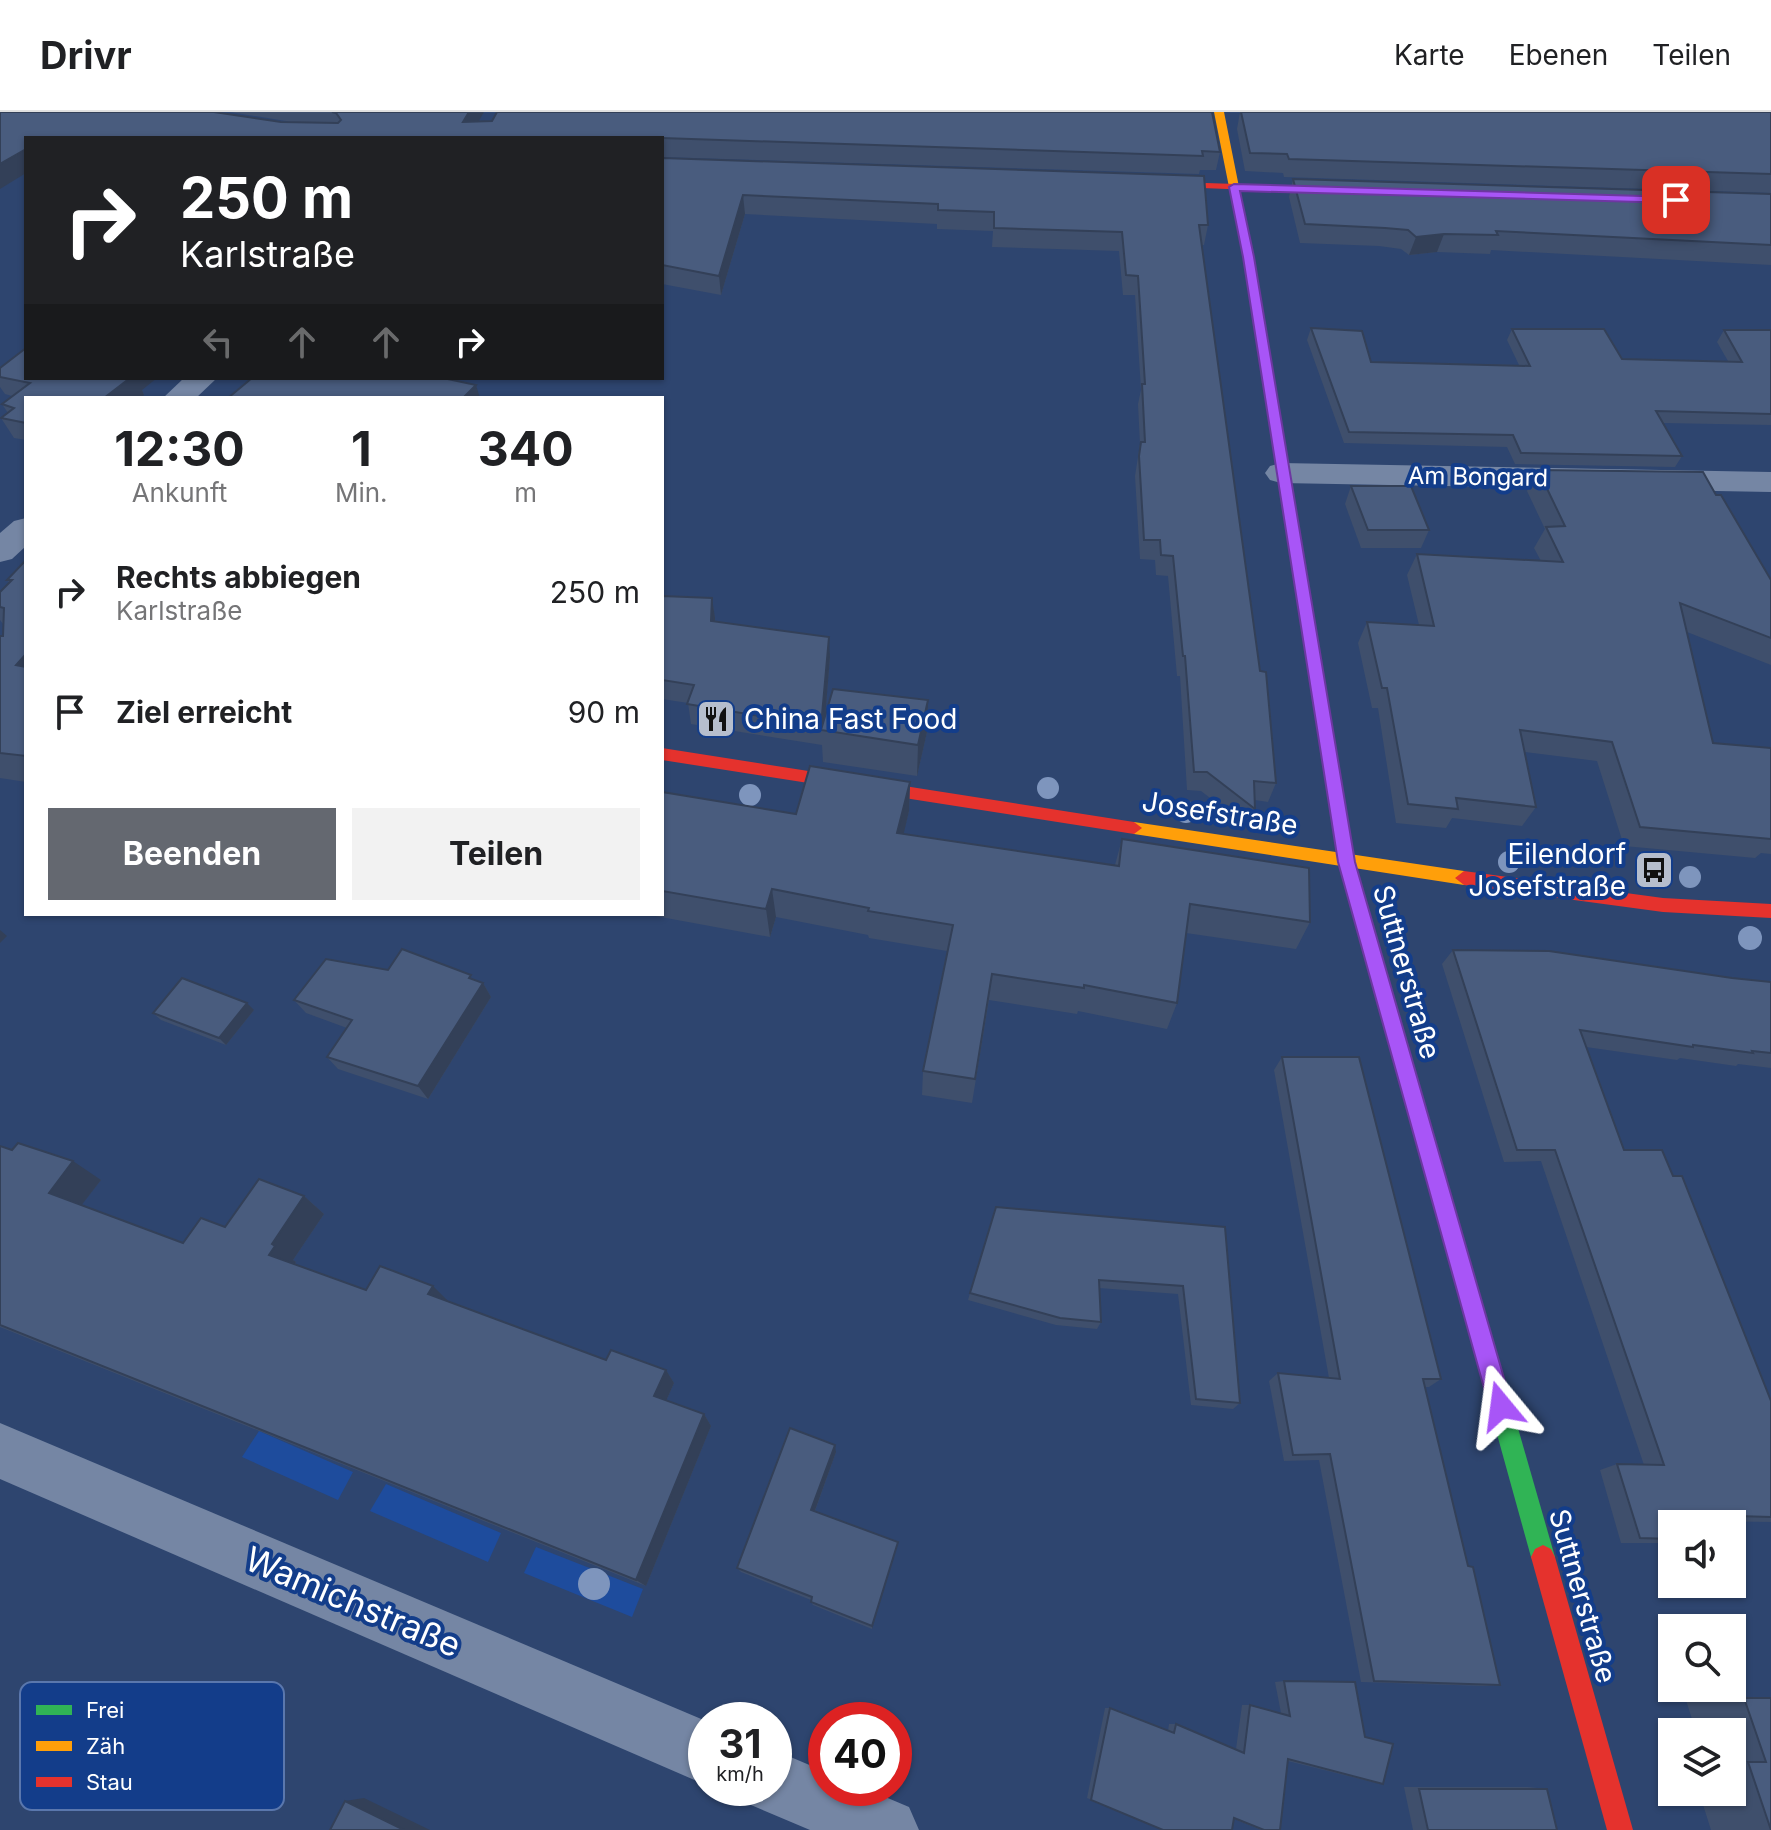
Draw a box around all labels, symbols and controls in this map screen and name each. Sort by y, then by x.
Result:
text: Drivr [40,32,132,78]
text: Karte [1394,38,1465,72]
text: Ebenen [1509,38,1608,72]
text: Teilen [1652,38,1731,72]
text: 250 m [180,164,353,232]
pin [1642,166,1710,234]
icon: right [48,168,152,272]
icon: arrive [1654,178,1698,222]
text: Karlstraße [180,232,355,276]
icon: left [196,320,240,364]
icon: ahead [280,320,324,364]
icon: ahead [364,320,408,364]
icon: right [448,320,492,364]
text: 12:30 [114,419,245,478]
text: 1 [351,419,372,478]
text: 340 [478,419,574,478]
street label: Am Bongard [1408,461,1548,492]
text: Ankunft [132,477,227,508]
text: Min. [335,477,388,508]
text: m [514,477,537,508]
text: Rechts abbiegen [116,559,361,595]
icon: right [48,570,92,614]
text: 250 m [550,574,640,610]
text: Karlstraße [116,595,242,626]
icon: arrive [48,690,92,734]
text: Ziel erreicht [116,694,292,730]
text: 90 m [568,694,640,730]
restaurant icon: China Fast Food [695,698,737,740]
place label: China Fast Food [744,702,957,736]
street label: Josefstraße [1140,784,1300,842]
button: Beenden [48,808,336,900]
button: Teilen [352,808,640,900]
place label: Eilendorf Josefstraße [1469,837,1626,903]
bus stop icon: Eilendorf Josefstraße [1633,849,1675,891]
street label: Suttnerstraße [1366,881,1448,1063]
position arrow [1459,1364,1543,1448]
street label: Suttnerstraße [1542,1505,1624,1687]
map controls [1658,1510,1746,1806]
button: sound [1658,1510,1746,1598]
street label: Wamichstraße [239,1538,467,1665]
button: search [1658,1614,1746,1702]
legend [20,1682,284,1810]
text: Frei [86,1697,124,1723]
speed limit sign: 40 [808,1702,912,1806]
button: layers [1658,1718,1746,1806]
text: 31 [718,1719,762,1768]
text: Zäh [86,1733,125,1759]
text: km/h [716,1762,764,1786]
text: Stau [86,1769,133,1795]

